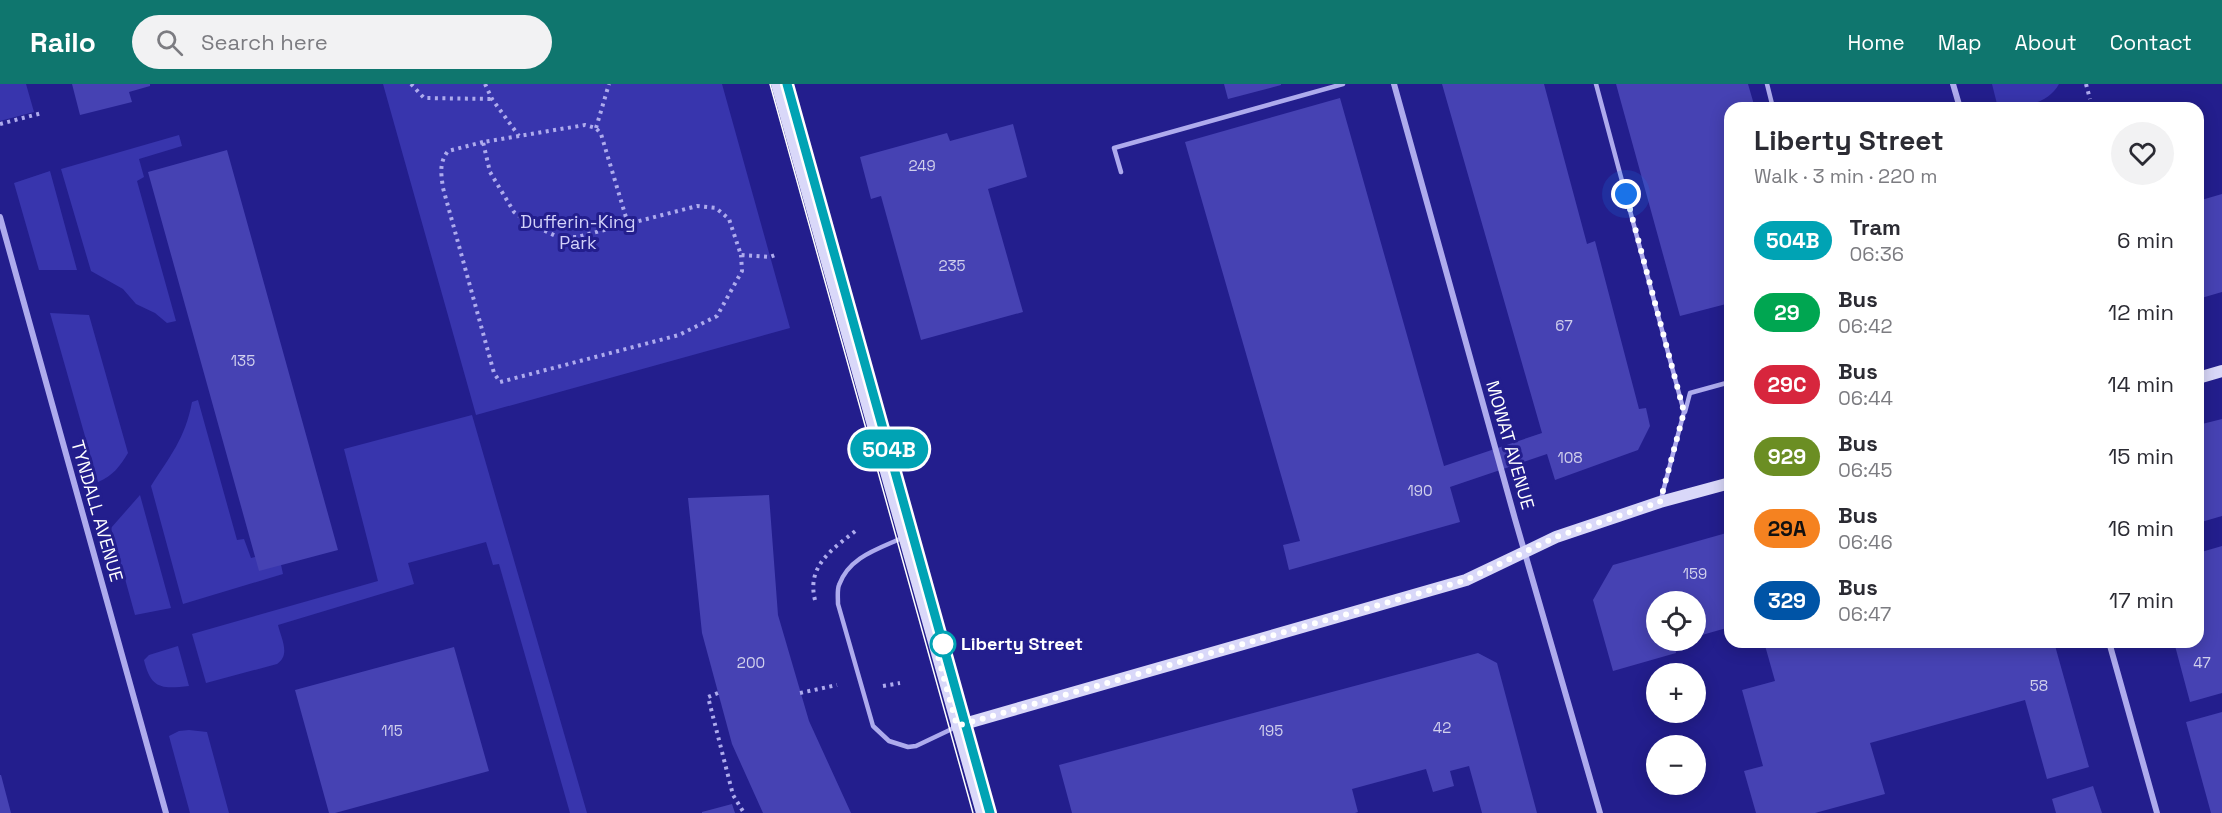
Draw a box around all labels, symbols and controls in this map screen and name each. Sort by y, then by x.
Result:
search box [132,15,552,69]
text: Railo [30,24,96,60]
icon: search [153,26,186,59]
text: Search here [201,28,328,56]
text: Home [1847,29,1905,56]
text: Map [1938,29,1982,56]
text: About [2015,29,2077,56]
text: Contact [2110,29,2192,56]
text: Liberty Street [1754,122,1944,158]
button: heart [2111,122,2174,185]
house number: 249 [908,156,936,175]
text: Walk · 3 min · 220 m [1754,163,1937,189]
your location [1611,179,1641,209]
park label: Dufferin-King Park [520,210,636,254]
text: Tram [1850,213,1901,241]
text: 6 min [2117,226,2174,254]
text: 504B [1766,227,1820,254]
text: 06:36 [1850,241,1904,267]
house number: 235 [938,256,966,275]
text: Bus [1838,285,1878,313]
text: 12 min [2108,298,2174,326]
text: 29 [1774,299,1800,326]
text: 06:42 [1838,313,1893,339]
house number: 67 [1555,316,1573,335]
house number: 135 [231,351,255,370]
text: Bus [1838,357,1878,385]
text: 14 min [2108,370,2174,398]
text: 29C [1768,371,1806,398]
street label: MOWAT AVENUE [1481,378,1540,512]
text: 06:44 [1838,385,1893,411]
text: Bus [1838,429,1878,457]
line badge: 504B [847,430,931,469]
text: 504B [862,436,916,463]
street label: TYNDALL AVENUE [66,438,129,584]
text: 15 min [2108,442,2174,470]
text: 929 [1768,443,1806,470]
house number: 108 [1557,448,1583,467]
text: 06:45 [1838,457,1893,483]
house number: 190 [1407,481,1433,500]
text: Bus [1838,501,1878,529]
text: 16 min [2108,514,2174,542]
text: 29A [1768,515,1806,542]
text: 06:46 [1838,529,1893,555]
house number: 159 [1683,564,1707,583]
text: Bus [1838,573,1878,601]
text: 17 min [2109,586,2174,614]
text: 329 [1768,587,1806,614]
map controls [1646,591,1706,795]
button: locate [1646,591,1706,651]
text: 06:47 [1838,601,1891,627]
marker: Liberty Street [930,631,956,657]
place label: Liberty Street [961,632,1083,655]
house number: 200 [737,653,765,672]
house number: 47 [2193,653,2211,672]
button: + [1646,663,1706,723]
house number: 58 [2030,676,2048,695]
house number: 42 [1433,718,1451,737]
house number: 115 [381,721,403,740]
house number: 195 [1259,721,1283,740]
button: − [1646,735,1706,795]

